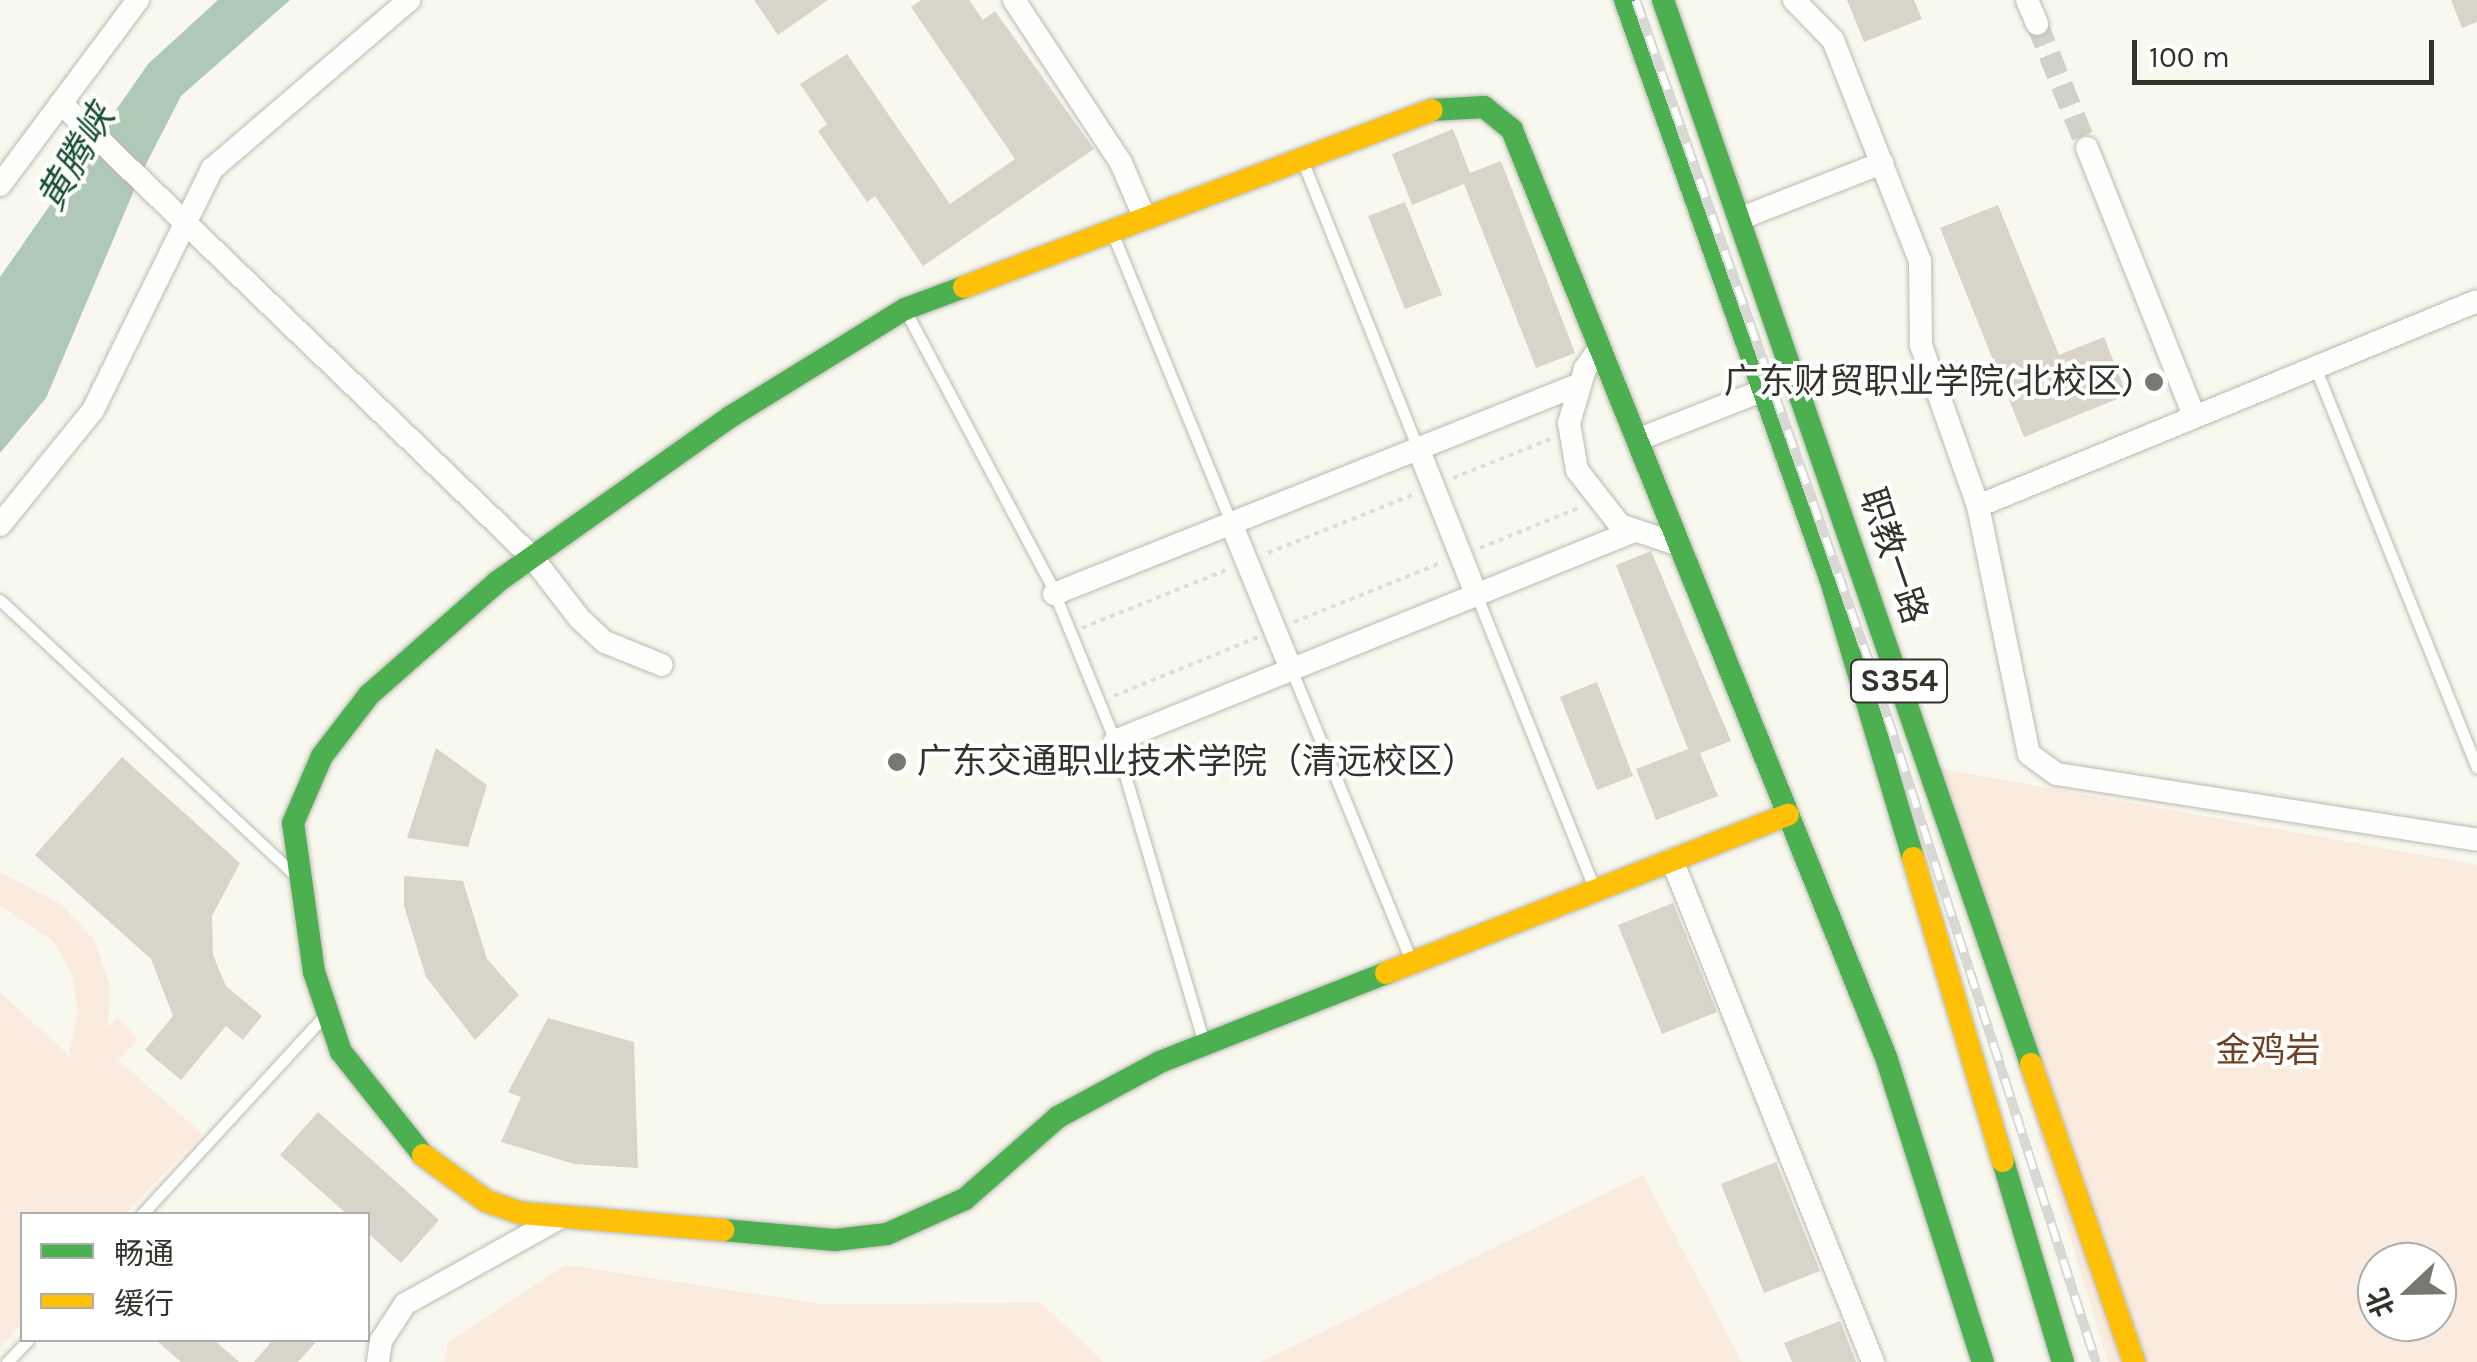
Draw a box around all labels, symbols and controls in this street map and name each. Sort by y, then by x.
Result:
scale bar [2137,20,2440,82]
text: 100 m [2149,39,2230,75]
water label: 黄腾峡 [28,97,124,219]
place label: 广东财贸职业学院(北校区) [1724,361,2134,403]
marker: 广东财贸职业学院(北校区) [2143,371,2165,393]
street label: 职教一路 [1850,483,1936,629]
road number: S354 [1849,654,1949,708]
place label: 广东交通职业技术学院（清远校区） [917,741,1477,783]
marker: 广东交通职业技术学院（清远校区） [886,751,908,773]
park label: 金鸡岩 [2216,1030,2320,1072]
legend [20,1212,370,1342]
text: 畅通 [114,1236,174,1272]
north arrow [2357,1242,2457,1342]
text: 北 [2360,1284,2401,1322]
text: 缓行 [114,1286,174,1322]

